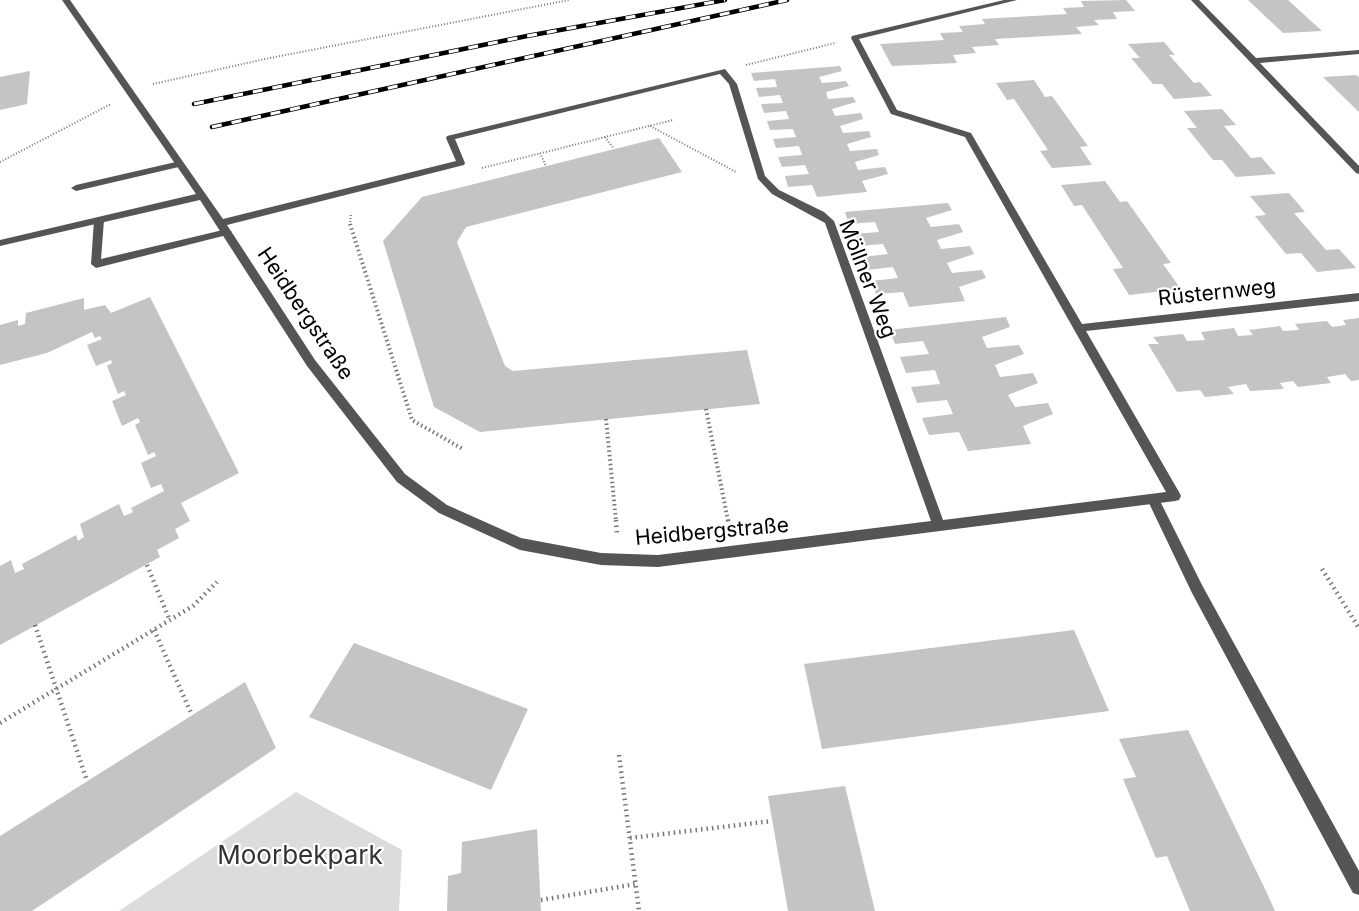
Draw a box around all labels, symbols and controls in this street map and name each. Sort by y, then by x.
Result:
street label: Möllner Weg [833,216,901,342]
street label: Heidbergstraße [251,243,359,385]
street label: Rüsternweg [1157,274,1277,312]
street label: Heidbergstraße [634,513,790,551]
park label: Moorbekpark [217,840,383,872]

